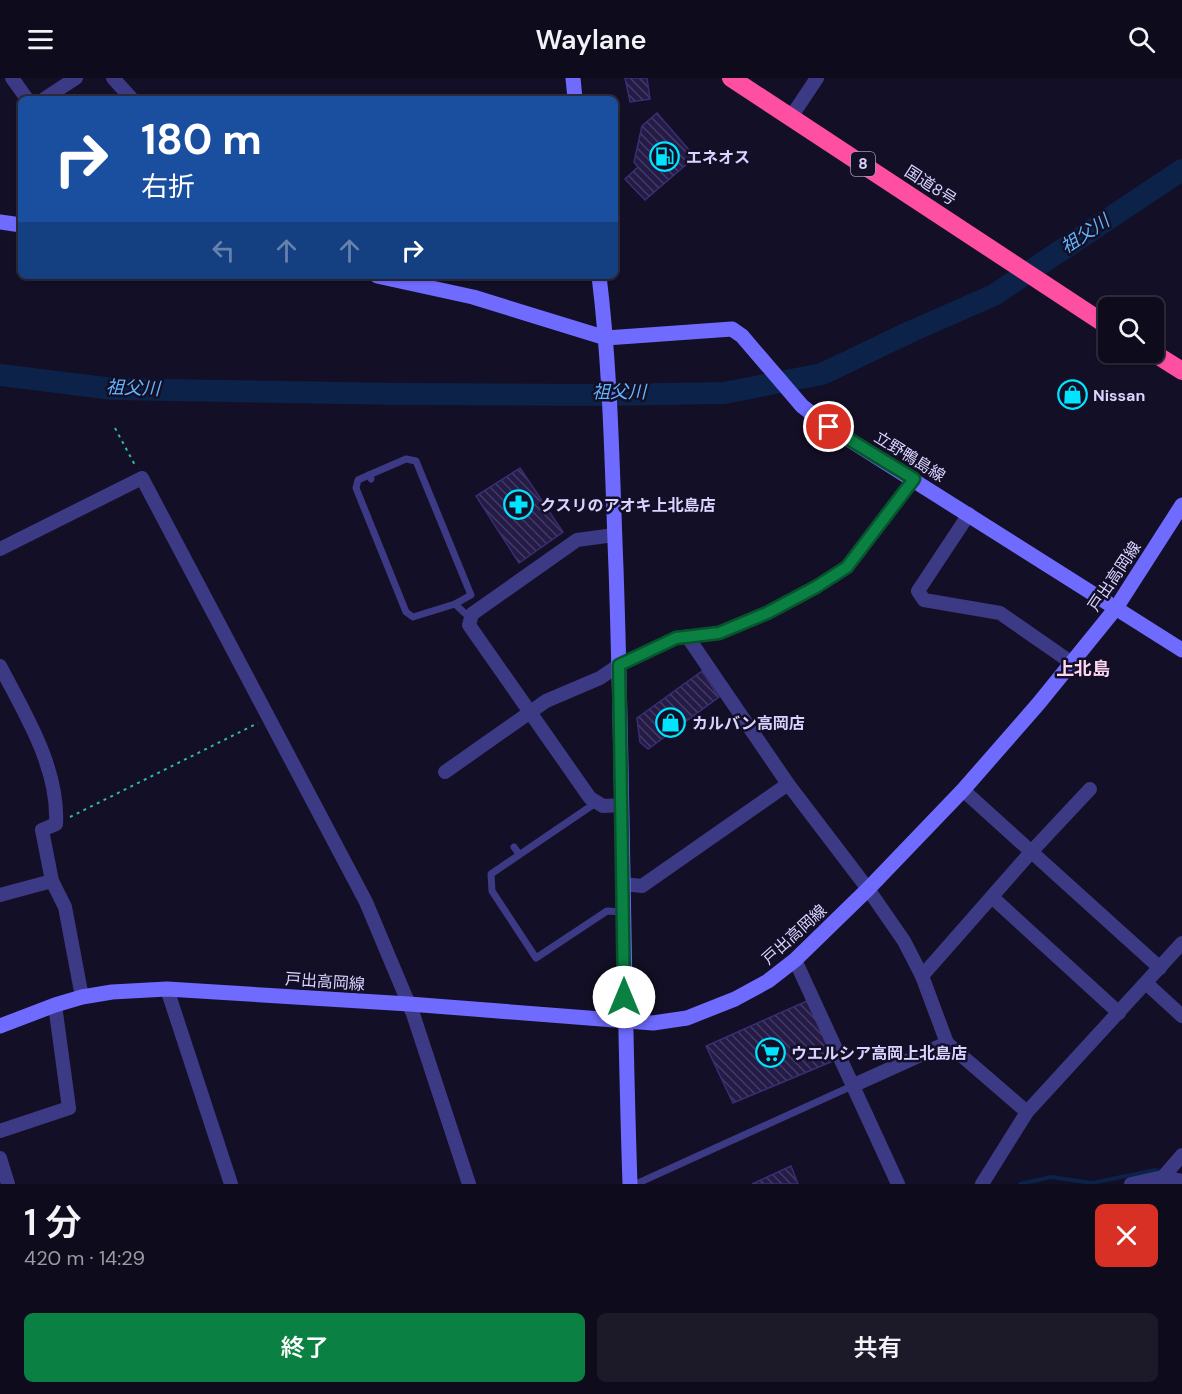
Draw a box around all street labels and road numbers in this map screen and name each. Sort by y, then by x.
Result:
road number: 8 [851,152,875,176]
street label: 国道8号 [901,161,961,210]
street label: 立野鴨島線 [870,426,949,487]
street label: 戸出高岡線 [1083,537,1145,615]
street label: 戸出高岡線 [758,900,831,969]
street label: 戸出高岡線 [284,968,366,995]

